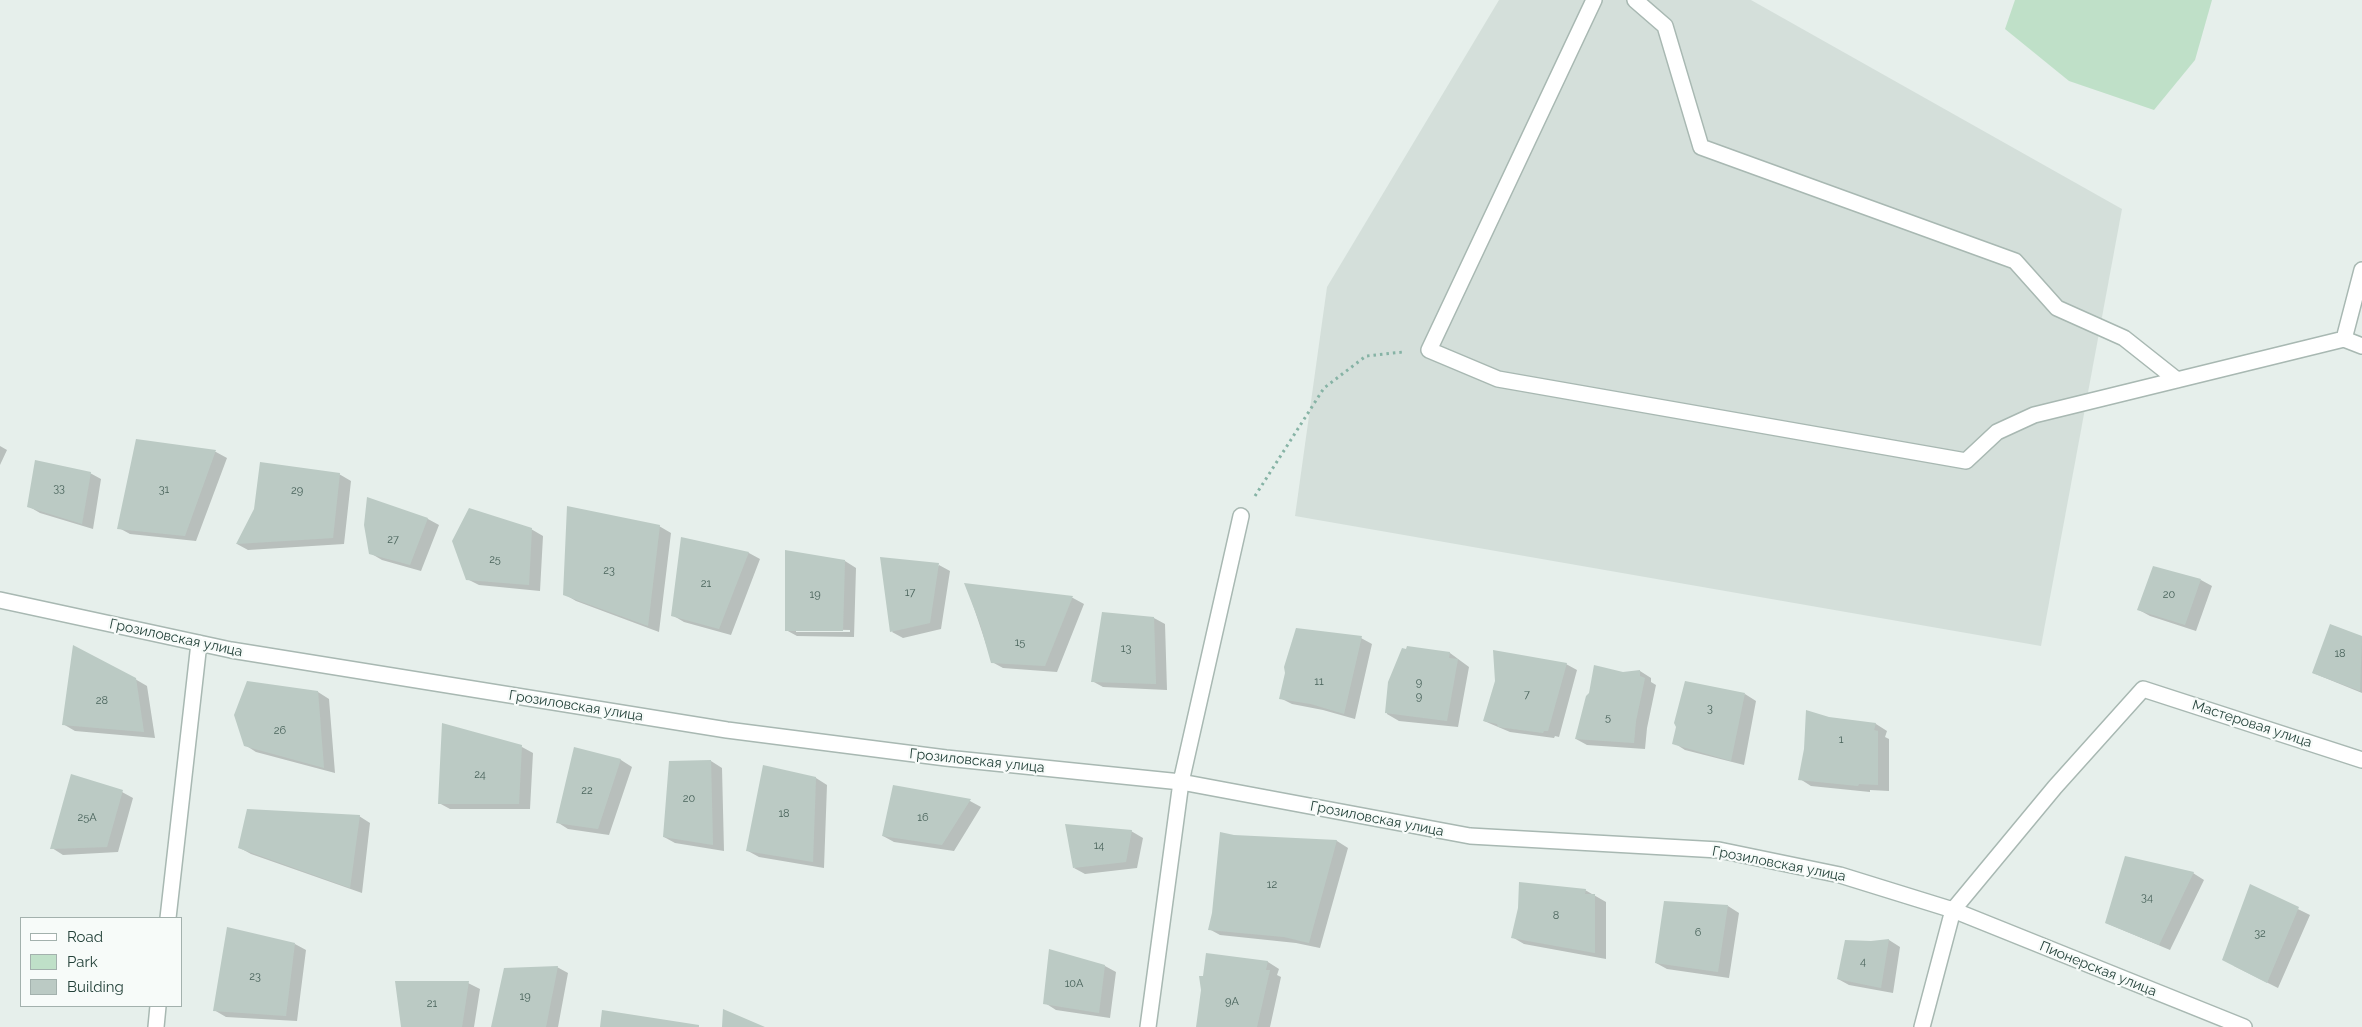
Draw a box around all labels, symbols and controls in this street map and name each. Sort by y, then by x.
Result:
house number: 33 [53,482,65,496]
house number: 31 [159,483,169,497]
house number: 29 [291,484,303,498]
house number: 27 [387,533,399,547]
house number: 25 [489,553,501,567]
house number: 23 [603,564,615,578]
house number: 21 [701,577,711,591]
house number: 17 [905,586,915,600]
house number: 19 [809,588,821,602]
house number: 20 [2163,588,2175,602]
street label: Грозиловская улица [108,616,244,660]
house number: 15 [1015,636,1025,650]
house number: 13 [1121,642,1131,656]
house number: 18 [2334,647,2346,661]
house number: 11 [1314,675,1324,689]
house number: 9 [1416,676,1422,690]
street label: Грозиловская улица [508,687,644,725]
house number: 7 [1524,688,1530,702]
house number: 9 [1416,690,1422,704]
house number: 28 [96,694,108,708]
street label: Мастеровая улица [2190,697,2314,751]
house number: 3 [1707,702,1713,716]
house number: 5 [1605,711,1611,725]
house number: 26 [274,724,286,738]
house number: 1 [1839,733,1843,747]
street label: Грозиловская улица [909,746,1045,776]
house number: 24 [474,768,486,782]
house number: 22 [581,784,593,798]
house number: 20 [683,792,695,806]
street label: Грозиловская улица [1309,798,1445,840]
house number: 18 [778,807,790,821]
house number: 25А [77,811,97,825]
house number: 16 [917,811,929,825]
house number: 14 [1094,839,1104,853]
street label: Грозиловская улица [1711,843,1847,885]
house number: 12 [1267,878,1277,892]
house number: 34 [2141,891,2153,905]
house number: 8 [1553,909,1559,923]
legend [20,917,182,1007]
house number: 6 [1695,926,1701,940]
house number: 32 [2254,927,2266,941]
text: Road [67,928,103,946]
street label: Пионерская улица [2037,938,2159,1000]
text: Park [67,953,98,971]
house number: 4 [1860,955,1866,969]
house number: 23 [249,970,261,984]
house number: 10А [1065,977,1083,991]
text: Building [67,978,124,996]
house number: 19 [519,990,531,1004]
house number: 9А [1225,995,1239,1009]
house number: 21 [427,997,437,1011]

